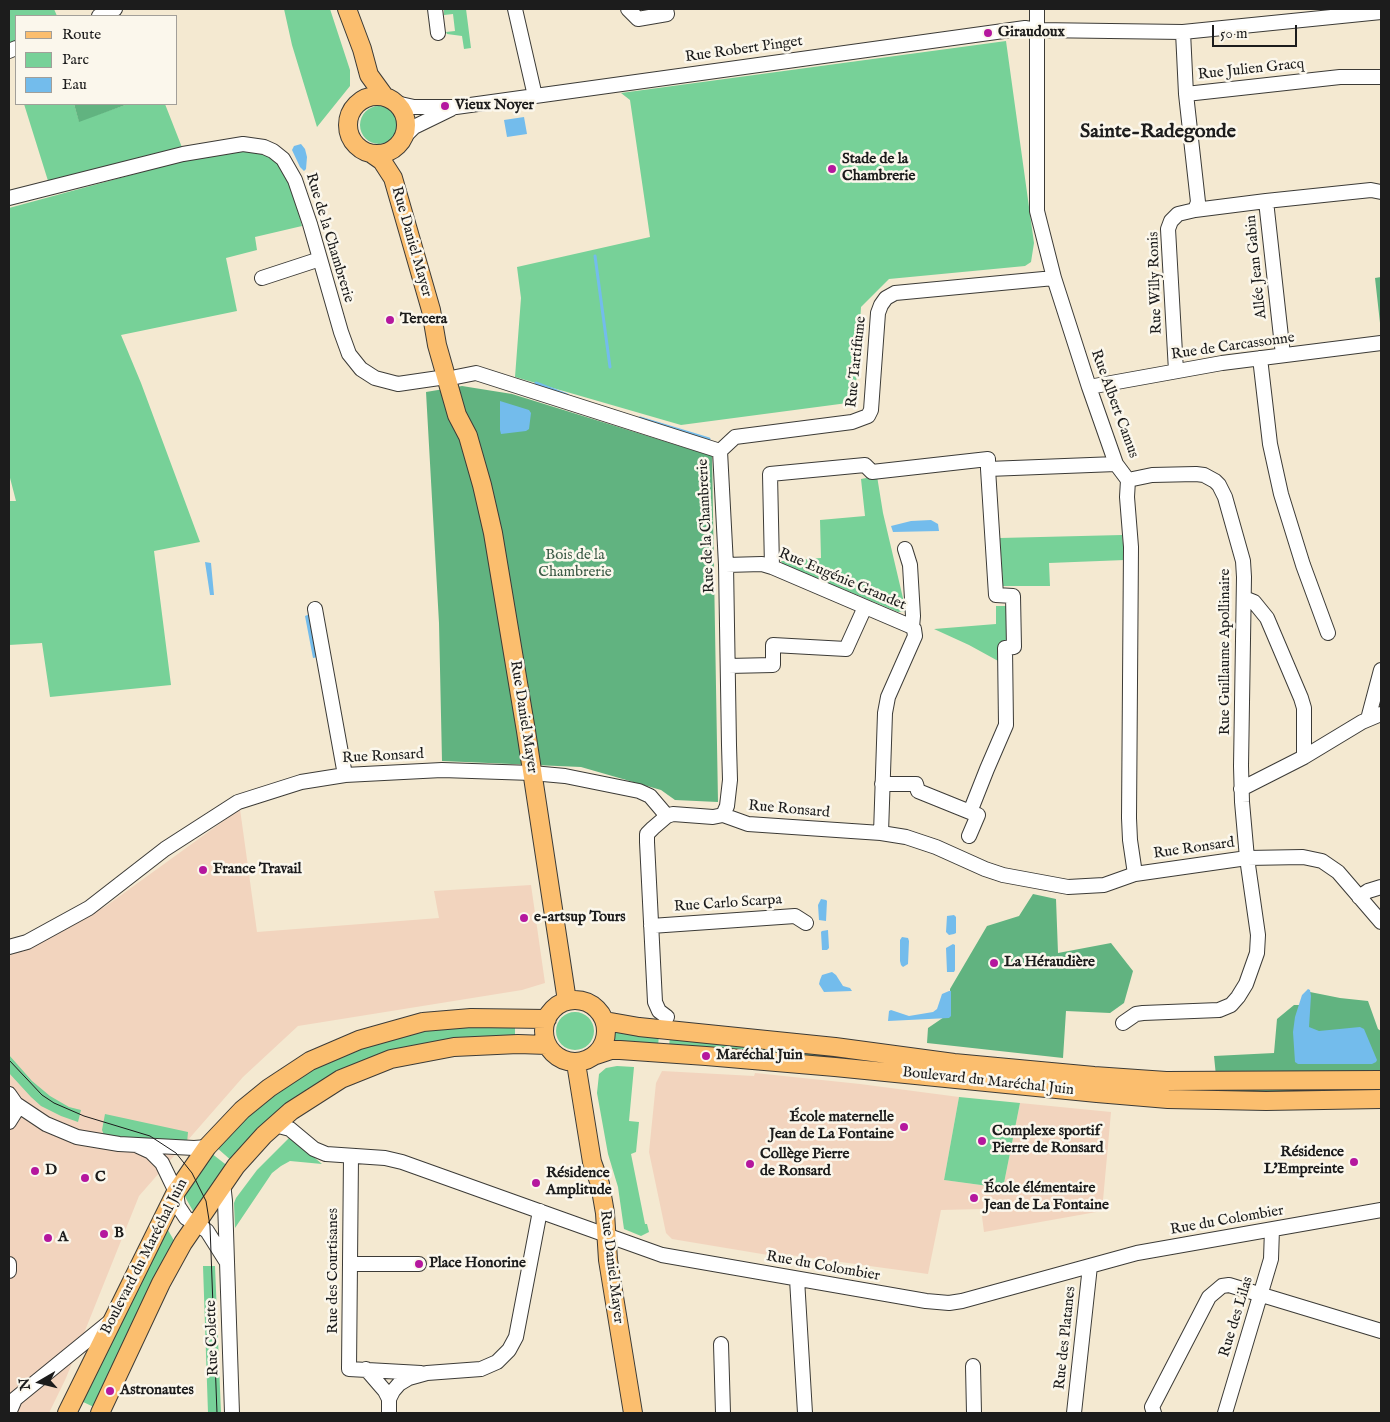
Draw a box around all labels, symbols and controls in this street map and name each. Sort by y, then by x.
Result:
legend [15,15,178,105]
scale bar [1215,15,1300,47]
place label: Giraudoux [998,24,1065,42]
text: 50 m [1220,24,1248,43]
text: Route [62,25,101,44]
marker: Giraudoux [982,27,994,39]
street label: Rue Robert Pinget [684,33,804,67]
text: Parc [62,50,89,69]
street label: Rue Julien Gracq [1197,55,1305,85]
text: Eau [62,75,87,94]
place label: Vieux Noyer [455,97,534,115]
marker: Vieux Noyer [439,100,451,112]
district label: Sainte-Radegonde [1080,121,1236,145]
place label: Stade de la Chambrerie [842,151,915,186]
marker: Stade de la Chambrerie [826,163,838,175]
street label: Rue de la Chambrerie [301,171,357,305]
street label: Rue Daniel Mayer [387,185,435,299]
street label: Allée Jean Gabin [1243,214,1271,320]
street label: Rue Willy Ronis [1145,231,1167,335]
place label: Tercera [400,311,447,329]
marker: Tercera [384,314,396,326]
street label: Rue Tartifume [843,315,871,409]
street label: Rue de Carcassonne [1170,329,1296,365]
street label: Rue Albert Camus [1086,347,1142,461]
street label: Rue de la Chambrerie [694,458,720,594]
street label: Rue Eugénie Grandet [776,545,908,615]
park label: Bois de la Chambrerie [538,547,612,582]
street label: Rue Guillaume Apollinaire [1217,569,1235,735]
street label: Rue Daniel Mayer [505,659,541,775]
street label: Rue Ronsard [342,746,424,768]
street label: Rue Ronsard [747,797,831,823]
street label: Rue Ronsard [1152,834,1236,864]
place label: France Travail [213,861,302,879]
marker: France Travail [197,864,209,876]
street label: Rue Carlo Scarpa [673,891,783,917]
place label: e-artsup Tours [534,909,626,927]
marker: e-artsup Tours [518,912,530,924]
place label: La Héraudière [1004,954,1095,972]
marker: La Héraudière [988,957,1000,969]
place label: Maréchal Juin [716,1047,803,1065]
marker: Maréchal Juin [700,1050,712,1062]
street label: Boulevard du Maréchal Juin [901,1064,1075,1100]
place label: École maternelle Jean de La Fontaine [769,1109,894,1144]
marker: École maternelle Jean de La Fontaine [898,1121,910,1133]
place label: Complexe sportif Pierre de Ronsard [992,1123,1103,1158]
marker: Complexe sportif Pierre de Ronsard [976,1135,988,1147]
place label: Résidence L'Empreinte [1264,1144,1344,1179]
place label: Collège Pierre de Ronsard [760,1146,849,1181]
marker: Résidence L'Empreinte [1348,1156,1360,1168]
marker: Collège Pierre de Ronsard [744,1158,756,1170]
place label: D [45,1162,57,1180]
marker: D [29,1165,41,1177]
place label: Résidence Amplitude [546,1165,612,1200]
place label: C [95,1169,106,1187]
marker: C [79,1172,91,1184]
street label: Boulevard du Maréchal Juin [98,1176,192,1338]
marker: Résidence Amplitude [530,1177,542,1189]
place label: École élémentaire Jean de La Fontaine [984,1180,1109,1215]
marker: École élémentaire Jean de La Fontaine [968,1192,980,1204]
street label: Rue du Colombier [1169,1202,1285,1240]
street label: Rue des Courtisanes [325,1208,343,1334]
street label: Rue Daniel Mayer [595,1209,627,1325]
place label: B [114,1225,124,1243]
marker: B [98,1228,110,1240]
place label: A [58,1229,68,1247]
marker: A [42,1232,54,1244]
street label: Rue du Colombier [765,1248,881,1286]
place label: Place Honorine [429,1255,526,1273]
marker: Place Honorine [413,1258,425,1270]
street label: Rue des Lilas [1216,1275,1258,1359]
street label: Rue des Platanes [1052,1285,1080,1391]
street label: Rue Colette [203,1300,223,1376]
north arrow [15,1357,65,1407]
text: N [15,1377,35,1391]
place label: Astronautes [120,1382,194,1400]
marker: Astronautes [104,1385,116,1397]

